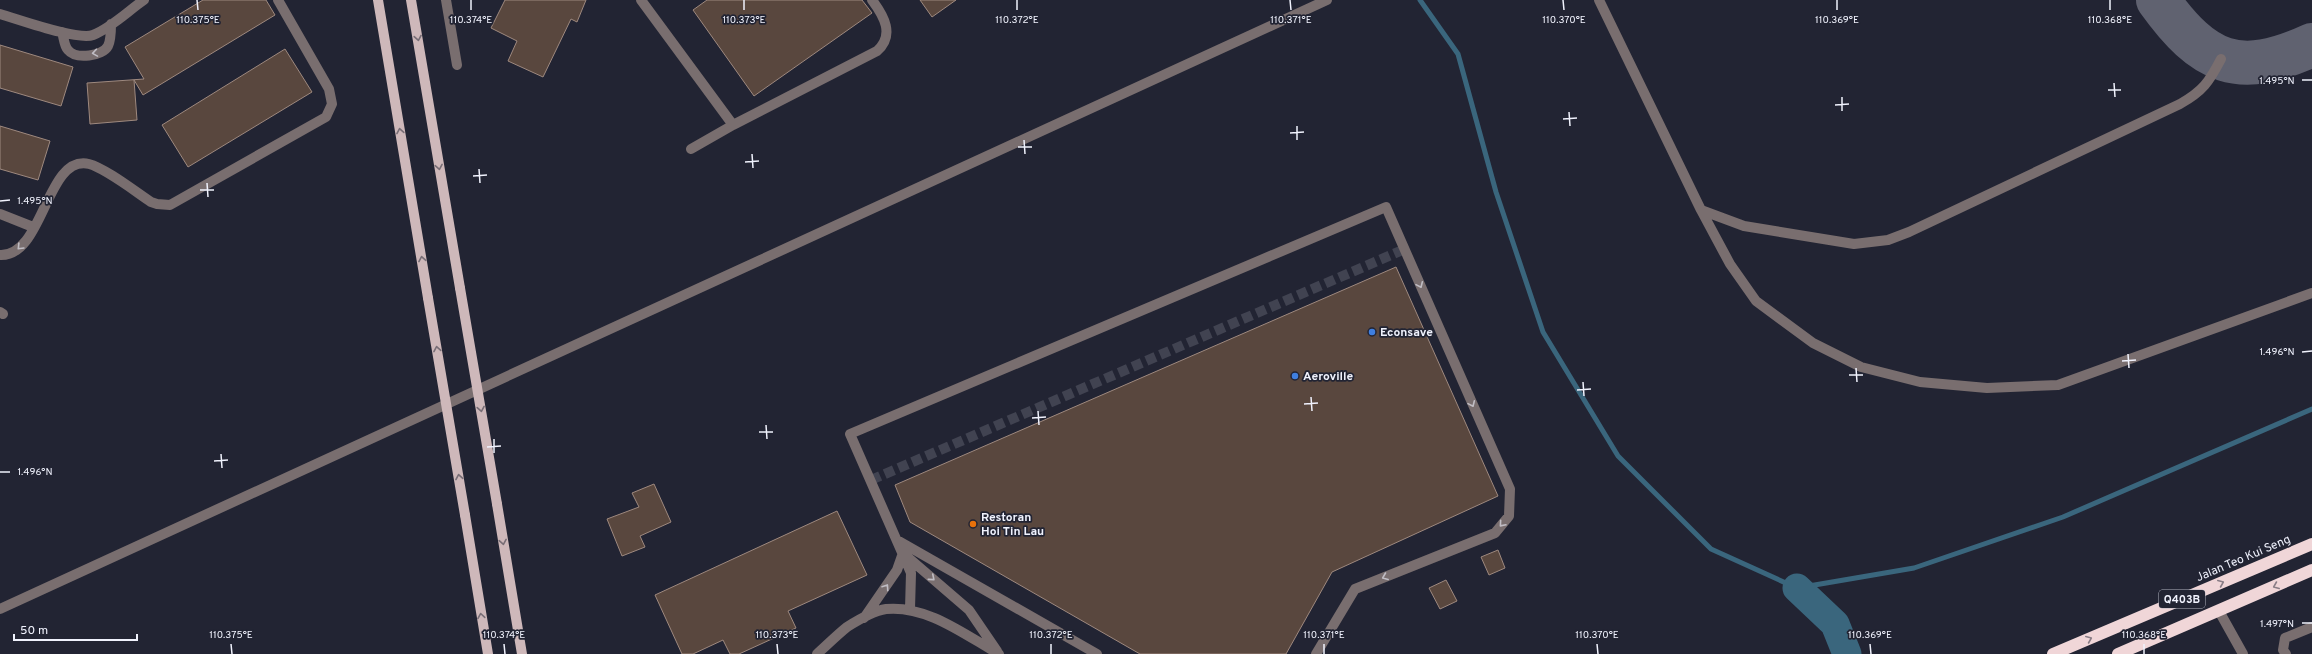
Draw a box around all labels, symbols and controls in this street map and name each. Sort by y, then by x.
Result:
text: 110.375°E [176,14,220,27]
text: 110.374°E [450,14,492,27]
text: 110.373°E [722,14,766,27]
text: 110.372°E [995,14,1039,27]
text: 110.371°E [1270,14,1312,27]
text: 110.370°E [1542,14,1586,27]
text: 110.369°E [1815,14,1859,27]
text: 110.368°E [2088,14,2132,27]
one-way arrow [413,35,421,42]
one-way arrow [91,49,98,57]
text: 1.495°N [2259,75,2295,88]
one-way arrow [396,128,405,134]
one-way arrow [434,164,443,170]
text: 1.495°N [17,195,53,208]
one-way arrow [18,242,25,249]
one-way arrow [418,256,427,262]
one-way arrow [1416,281,1424,288]
place label: Econsave [1380,325,1433,341]
marker: Econsave [1367,327,1377,337]
one-way arrow [433,345,442,352]
text: 1.496°N [2259,346,2295,359]
place label: Aeroville [1303,369,1354,385]
marker: Aeroville [1290,371,1300,381]
one-way arrow [1468,401,1476,408]
one-way arrow [476,406,484,412]
text: 1.496°N [17,466,53,479]
one-way arrow [455,474,463,480]
place label: Restoran Hoi Tin Lau [981,510,1044,540]
marker: Restoran Hoi Tin Lau [968,519,978,529]
one-way arrow [1500,519,1507,527]
street label: Jalan Teo Kui Seng [2194,532,2293,586]
one-way arrow [498,539,507,546]
one-way arrow [1381,572,1389,580]
one-way arrow [928,574,935,581]
one-way arrow [2218,579,2225,587]
one-way arrow [2273,581,2281,589]
one-way arrow [881,584,889,591]
road number: Q403B [2159,590,2205,608]
one-way arrow [477,612,486,619]
scale bar [14,616,137,642]
text: 1.497°N [2260,618,2294,631]
text: 50 m [20,623,48,639]
text: 110.375°E [209,629,253,642]
text: 110.374°E [483,629,525,642]
text: 110.373°E [755,629,799,642]
text: 110.372°E [1029,629,1073,642]
text: 110.371°E [1303,629,1345,642]
text: 110.370°E [1575,629,1619,642]
text: 110.369°E [1848,629,1892,642]
text: 110.368°E [2122,629,2166,642]
one-way arrow [2084,636,2092,644]

